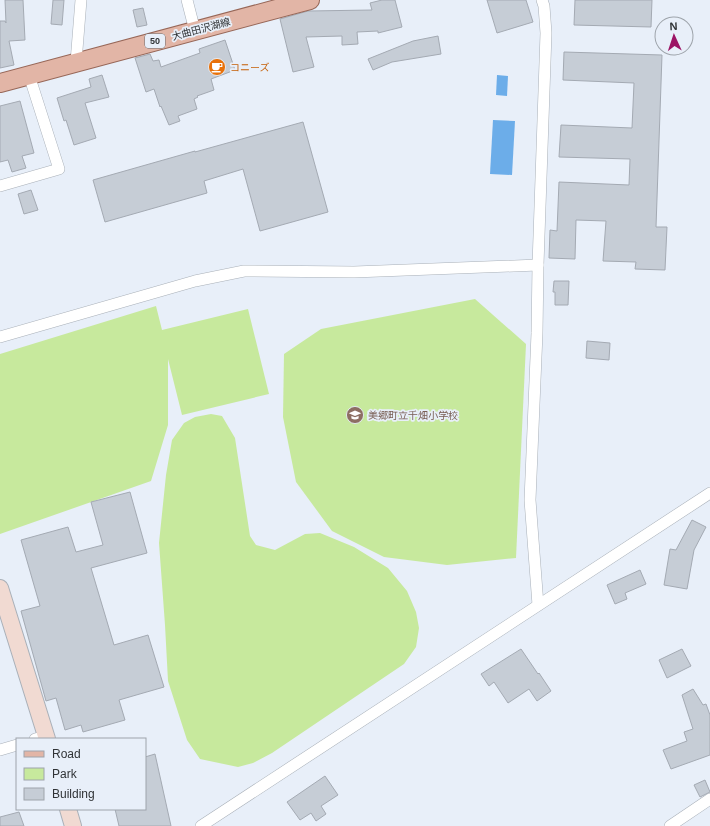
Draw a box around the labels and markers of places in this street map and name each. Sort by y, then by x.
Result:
cafe icon: コニーズ [207,57,227,77]
place label: コニーズ [230,62,270,73]
school or university icon: 美郷町立千畑小学校 [345,405,365,425]
place label: 美郷町立千畑小学校 [368,410,458,421]

